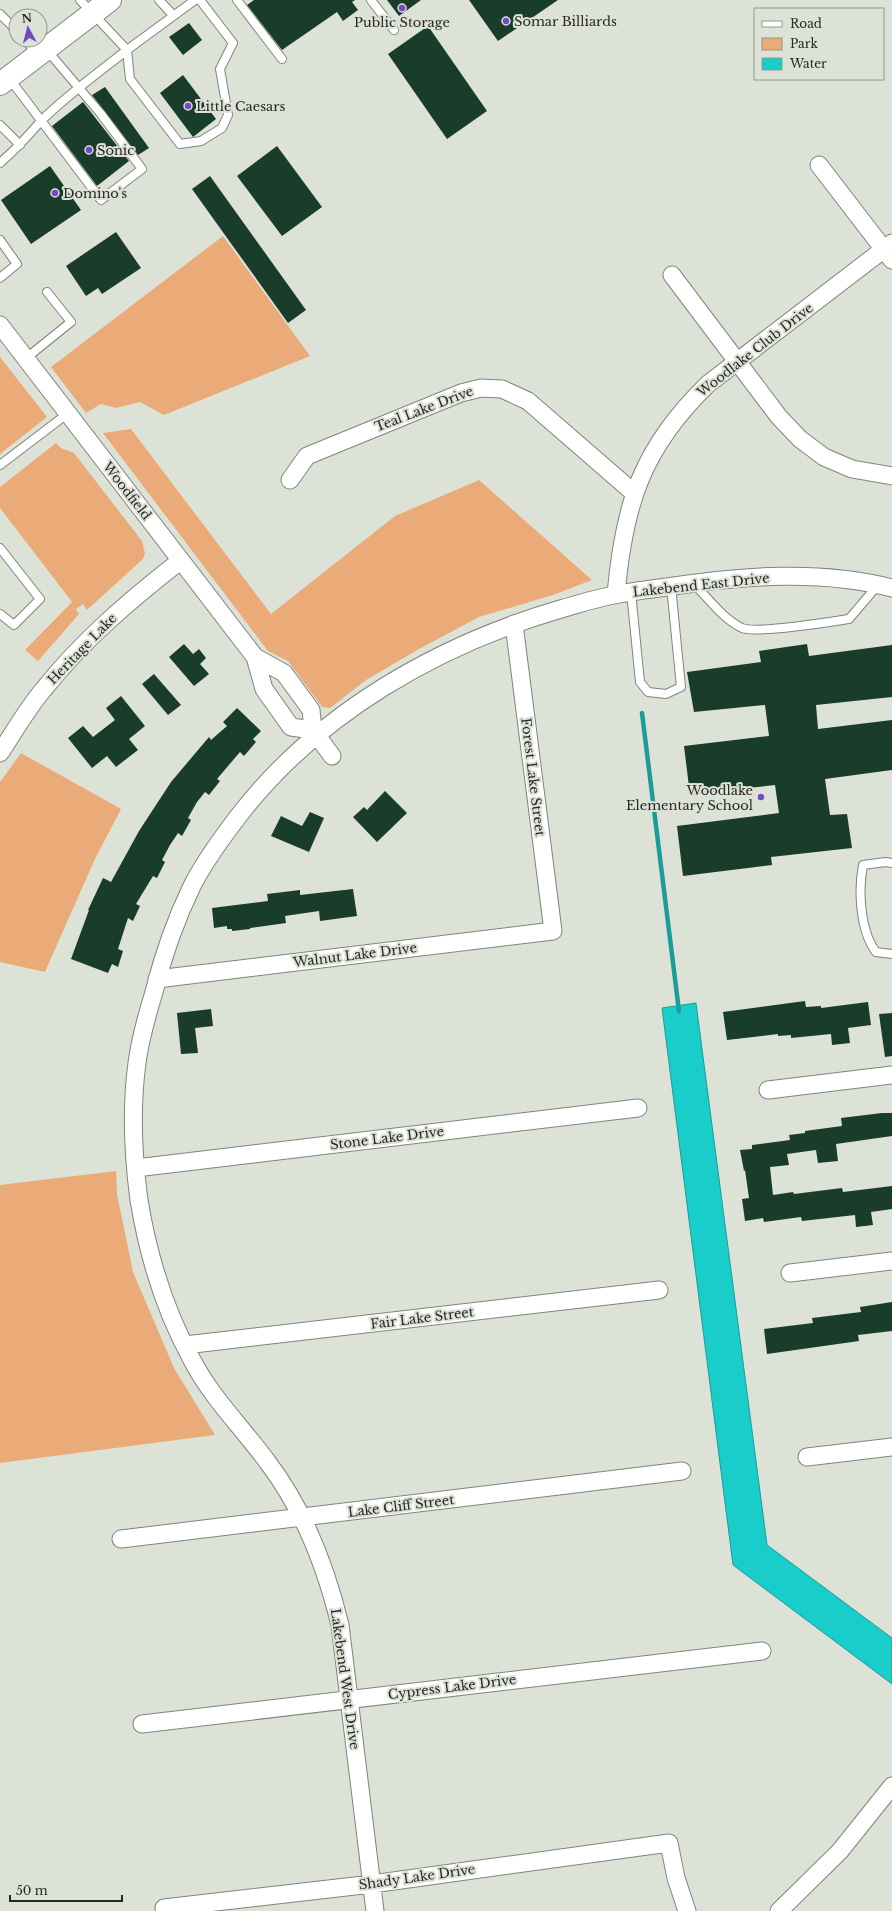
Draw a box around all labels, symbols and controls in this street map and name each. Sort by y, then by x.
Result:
marker: Public Storage [397,3,407,13]
north arrow [8,8,48,48]
legend [754,8,884,80]
text: N [21,10,33,26]
place label: Somar Billiards [514,13,617,30]
place label: Public Storage [354,14,450,31]
marker: Somar Billiards [501,16,511,26]
text: Road [790,16,822,31]
text: Park [790,36,818,51]
text: Water [789,56,827,71]
place label: Little Caesars [196,98,285,115]
marker: Little Caesars [183,101,193,111]
place label: Sonic [97,142,134,159]
marker: Sonic [84,145,94,155]
place label: Domino's [63,185,127,202]
marker: Domino's [50,188,60,198]
street label: Woodlake Club Drive [693,299,817,401]
street label: Teal Lake Drive [372,382,476,436]
street label: Woodfield [98,458,155,524]
street label: Lakebend East Drive [632,569,770,601]
street label: Heritage Lake [44,610,120,688]
street label: Forest Lake Street [517,717,549,837]
place label: Woodlake Elementary School [626,782,753,814]
marker: Woodlake Elementary School [756,792,766,802]
street label: Walnut Lake Drive [291,939,418,971]
street label: Stone Lake Drive [329,1123,445,1153]
street label: Fair Lake Street [369,1303,475,1333]
street label: Lake Cliff Street [347,1491,455,1521]
street label: Lakebend West Drive [327,1608,363,1750]
street label: Cypress Lake Drive [387,1671,517,1703]
street label: Shady Lake Drive [358,1860,476,1894]
scale bar [10,1877,122,1903]
text: 50 m [16,1883,48,1898]

